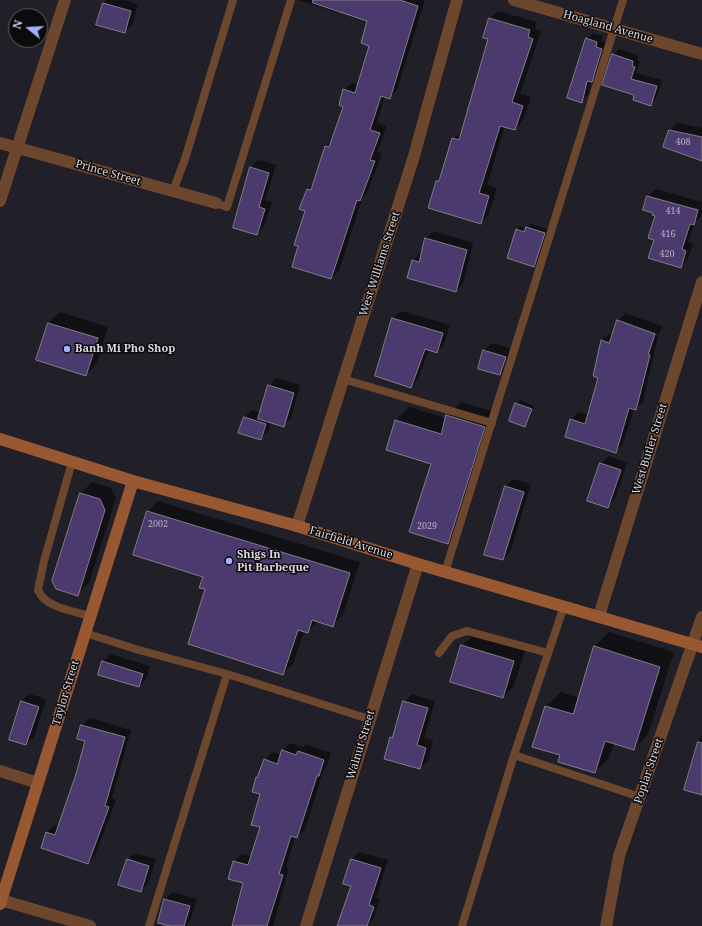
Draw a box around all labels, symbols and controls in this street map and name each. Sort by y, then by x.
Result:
north arrow [8,8,48,48]
street label: Hoagland Avenue [562,8,654,46]
text: N [9,18,26,31]
house number: 408 [675,137,691,147]
street label: Prince Street [74,157,142,189]
house number: 414 [665,206,681,216]
street label: West Williams Street [357,210,403,318]
house number: 416 [660,229,676,239]
house number: 420 [659,249,675,259]
place label: Banh Mi Pho Shop [75,342,175,356]
marker: Banh Mi Pho Shop [62,344,72,354]
street label: West Butler Street [630,402,670,496]
house number: 2002 [148,519,168,529]
house number: 2029 [417,521,437,531]
street label: Fairfield Avenue [308,524,394,562]
place label: Shigs In Pit Barbeque [237,548,309,574]
marker: Shigs In Pit Barbeque [224,556,234,566]
street label: Taylor Street [50,659,82,727]
street label: Walnut Street [344,709,378,781]
street label: Poplar Street [632,737,666,805]

